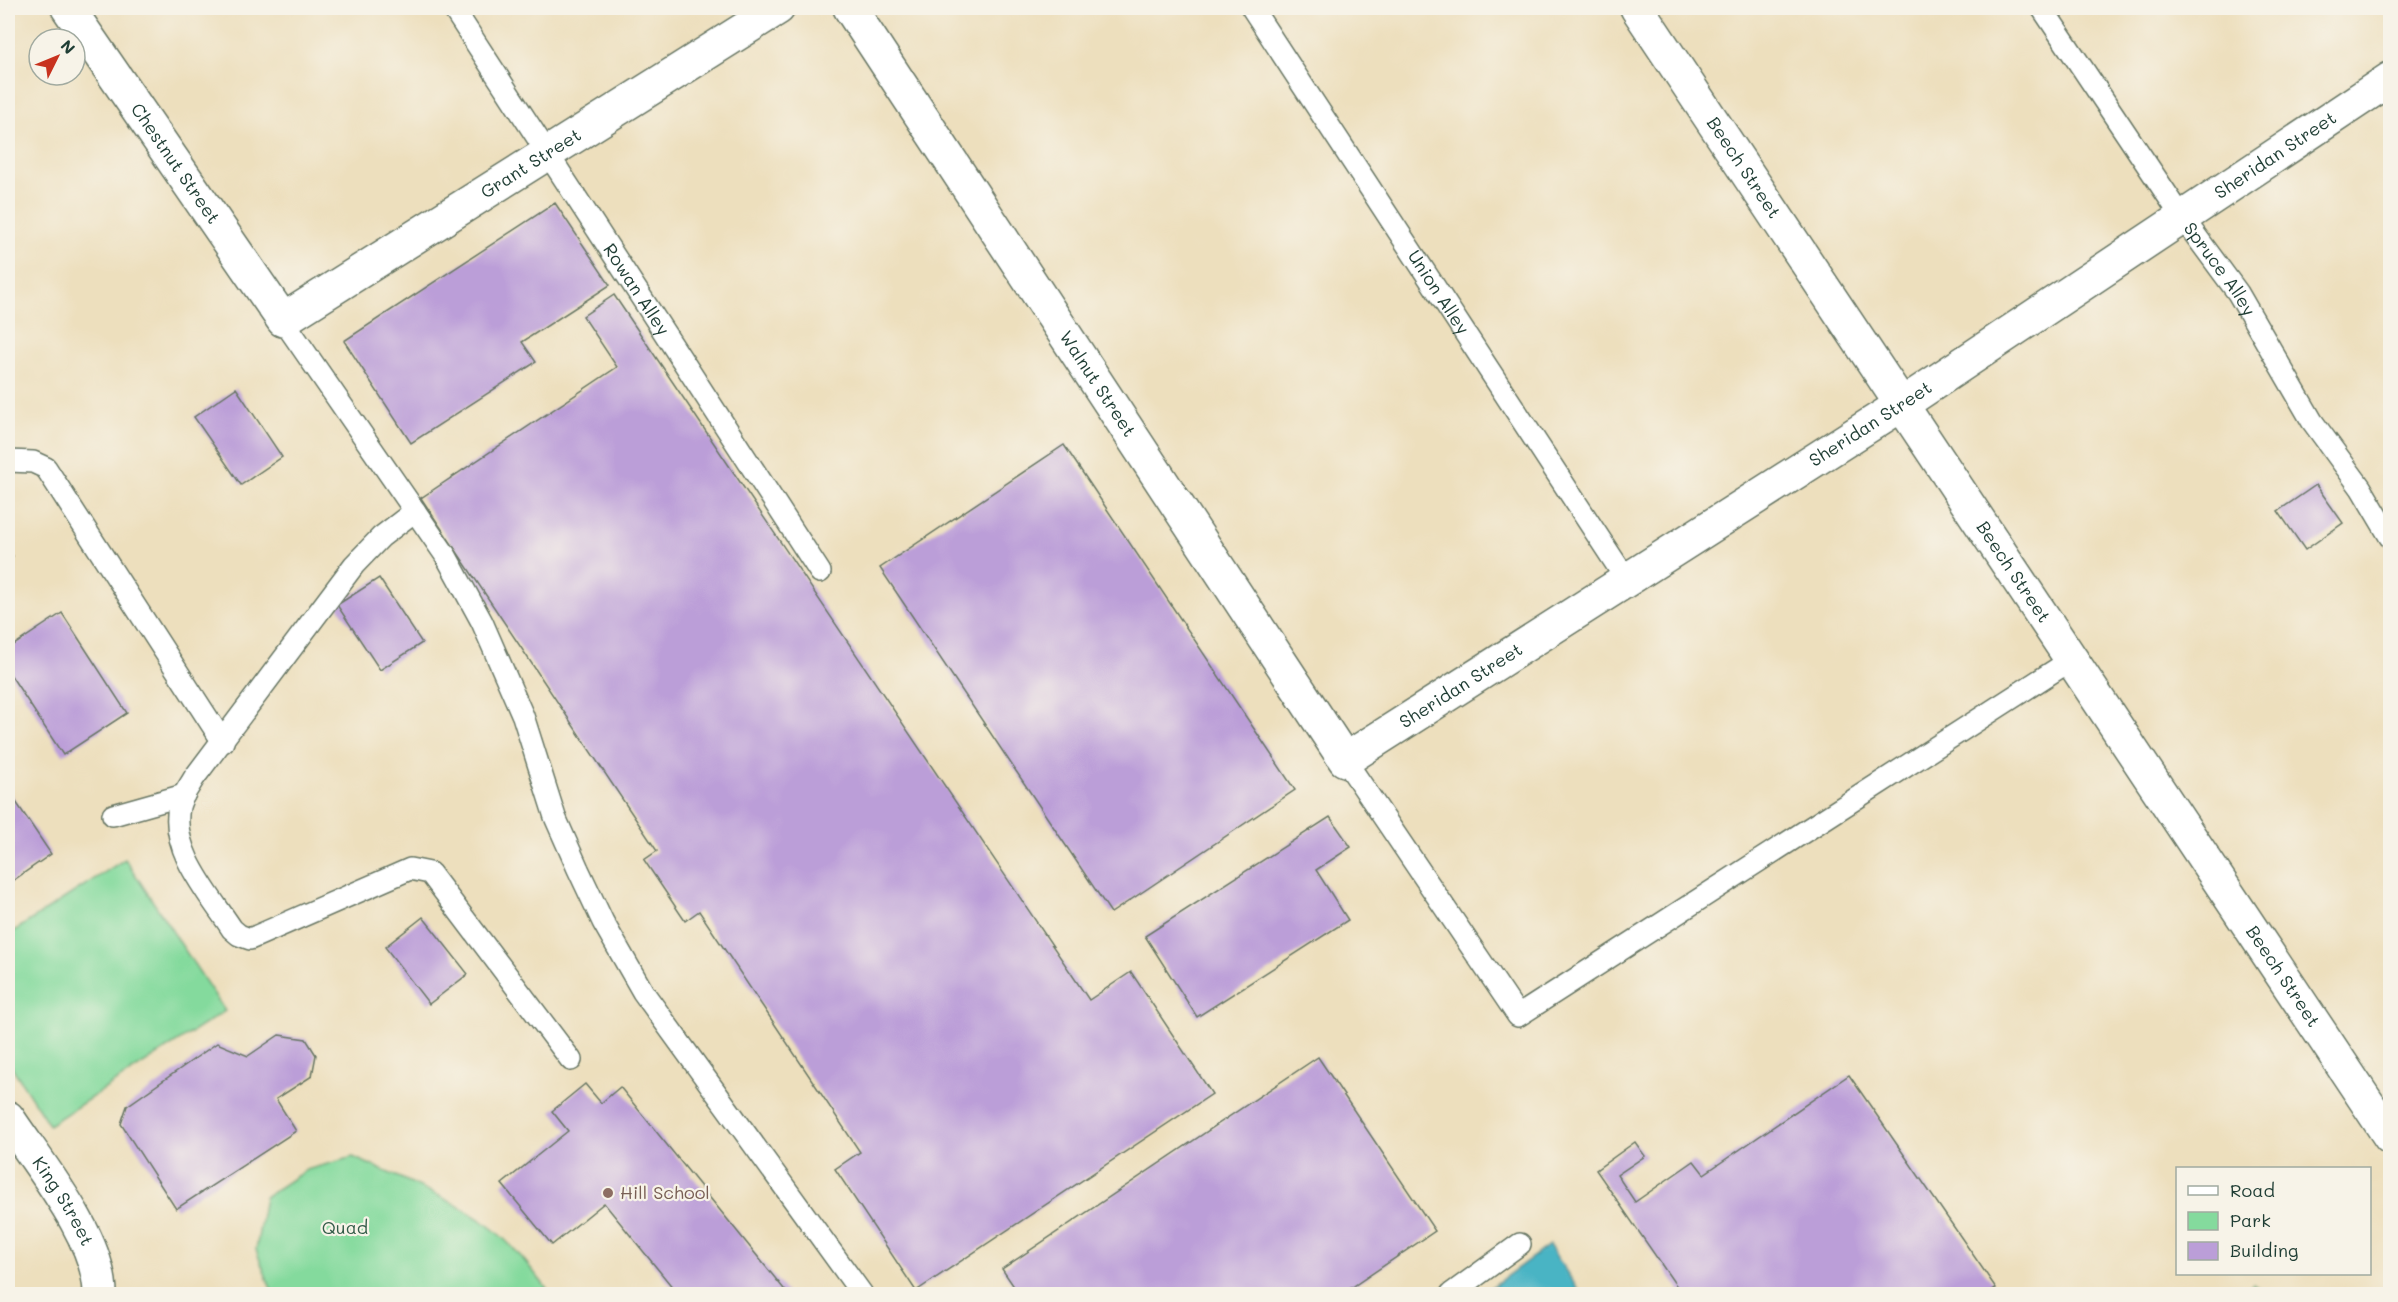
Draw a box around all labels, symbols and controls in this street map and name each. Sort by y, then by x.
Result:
north arrow [27,27,87,87]
text: N [57,35,80,58]
street label: Chestnut Street [126,98,226,228]
street label: Sheridan Street [2209,105,2341,204]
street label: Beech Street [1702,112,1787,223]
street label: Grant Street [476,122,585,204]
street label: Spruce Alley [2179,217,2262,320]
street label: Rowan Alley [598,238,676,340]
street label: Union Alley [1403,245,1475,339]
street label: Walnut Street [1055,326,1142,441]
street label: Sheridan Street [1804,375,1936,472]
street label: Beech Street [1971,516,2057,627]
street label: Sheridan Street [1394,637,1527,733]
street label: Beech Street [2241,920,2326,1031]
street label: King Street [27,1151,100,1249]
legend [2176,1167,2371,1275]
text: Road [2230,1178,2275,1202]
place label: Hill School [620,1180,710,1204]
marker: Hill School [601,1186,615,1200]
text: Park [2230,1208,2271,1232]
park label: Quad [322,1215,368,1239]
text: Building [2230,1238,2298,1262]

